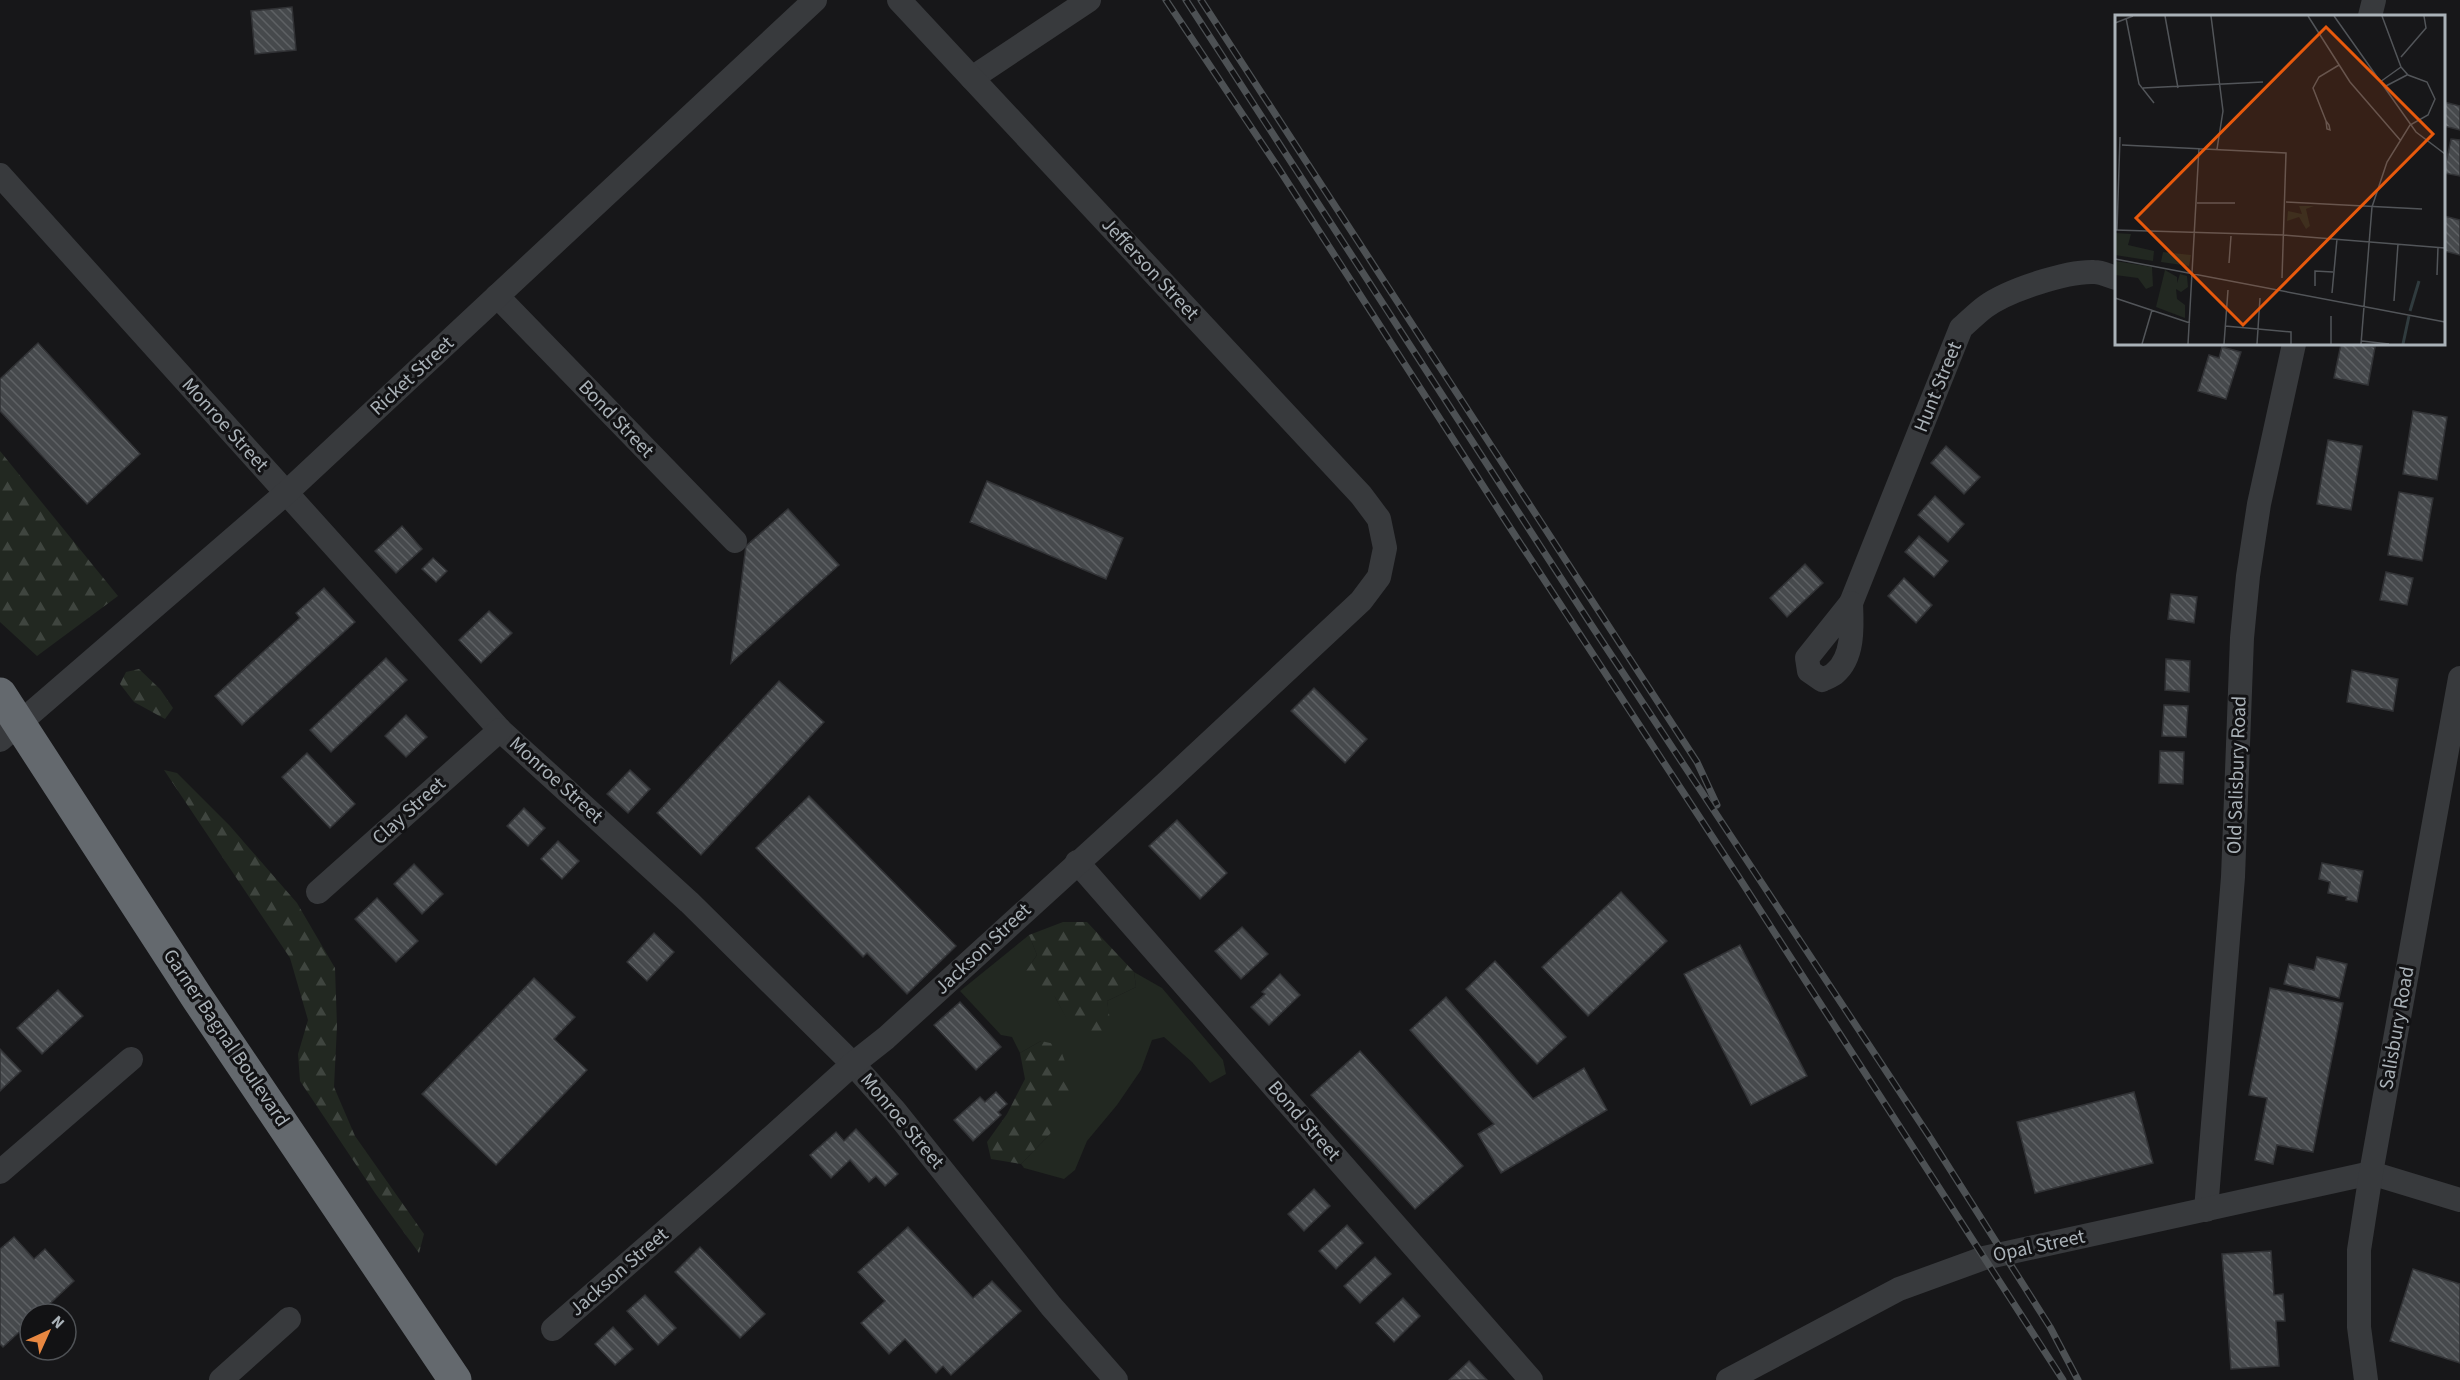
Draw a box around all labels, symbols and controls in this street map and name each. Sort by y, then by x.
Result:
inset map [2115,15,2445,345]
street label: Jefferson Street [1095,211,1205,327]
street label: Ricket Street [364,330,460,422]
street label: Hunt Street [1907,337,1969,437]
street label: Monroe Street [175,372,275,478]
street label: Bond Street [572,374,661,464]
street label: Old Salisbury Road [2220,695,2254,855]
street label: Monroe Street [503,730,609,830]
street label: Clay Street [366,770,452,852]
street label: Jackson Street [928,897,1038,1001]
street label: Garner Bagnal Boulevard [156,944,296,1132]
street label: Salisbury Road [2372,964,2422,1092]
street label: Monroe Street [853,1067,951,1175]
street label: Bond Street [1261,1075,1347,1168]
street label: Jackson Street [563,1221,675,1323]
street label: Opal Street [1990,1223,2088,1269]
north arrow [18,1302,78,1362]
text: N [46,1311,69,1334]

